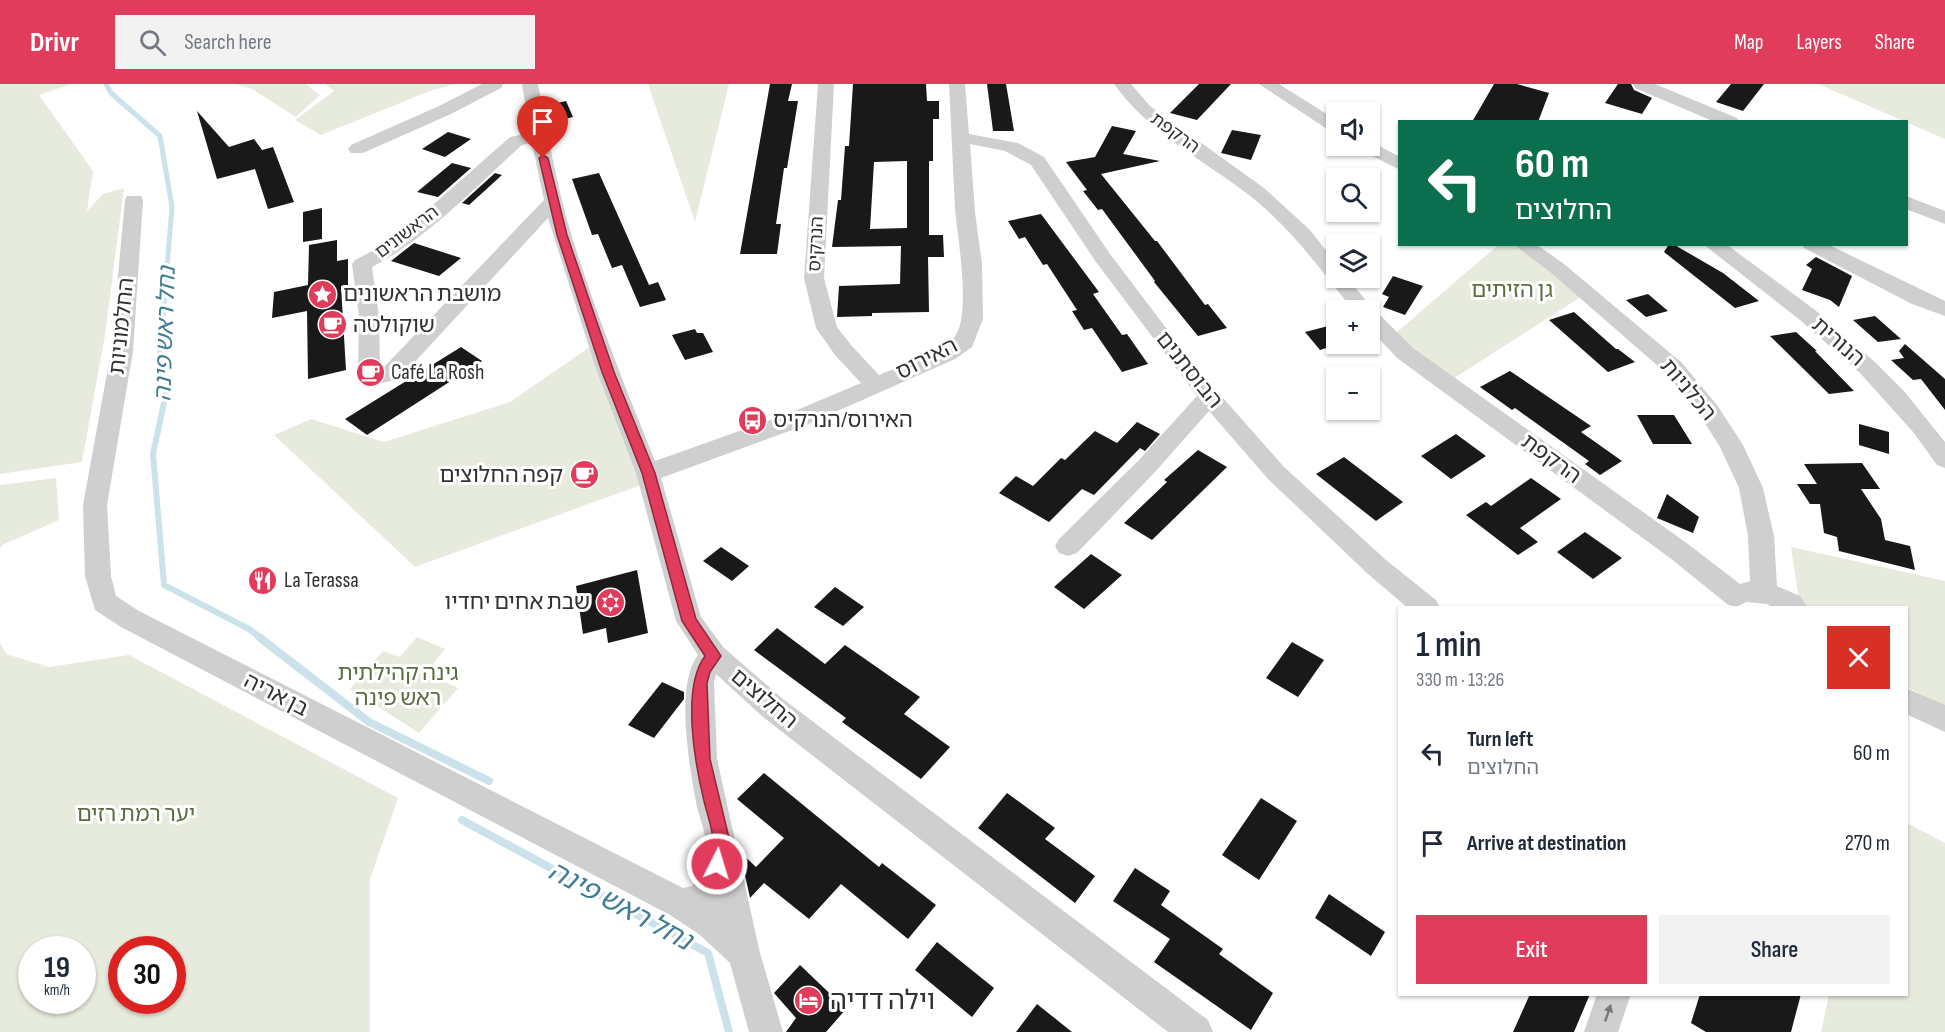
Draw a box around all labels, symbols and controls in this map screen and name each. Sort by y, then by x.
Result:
search box [115,15,535,69]
text: Drivr [30,26,79,59]
icon: search [136,26,169,59]
text: Search here [184,29,272,56]
text: Map [1734,30,1763,55]
text: Layers [1796,30,1842,55]
text: Share [1875,30,1915,55]
pin [517,96,568,158]
map controls [1326,102,1380,420]
button: sound [1326,102,1380,156]
icon: arrive [526,105,559,138]
street label: הרקפת [1147,108,1203,158]
text: 60 m [1515,139,1589,190]
icon: left [1416,144,1494,222]
button: search [1326,168,1380,222]
text: החלוצים [1515,195,1612,227]
street label: הראשונים [371,201,443,263]
street label: הנרקיס [804,216,828,272]
button: layers [1326,234,1380,288]
water label: נחל ראש פינה [148,264,182,402]
street label: החלמוניות [103,276,141,376]
park label: גן הזיתים [1471,277,1553,304]
place icon: מושבת הראשונים [306,278,338,310]
place label: מושבת הראשונים [343,281,501,308]
button: + [1326,300,1380,354]
cafe icon: שוקולטה [316,309,348,341]
place label: שוקולטה [353,312,435,339]
street label: הנורית [1806,312,1870,372]
street label: הבוסתנים [1150,326,1228,414]
street label: האירוס [892,332,962,386]
street label: הכלניות [1654,353,1722,427]
cafe icon: Café La Rosh [354,356,386,388]
place label: Café La Rosh [391,359,484,386]
button: − [1326,366,1380,420]
bus stop icon: האירוס/הנרקיס [736,404,768,436]
place label: האירוס/הנרקיס [773,407,913,434]
street label: הרקפת [1516,428,1586,490]
cafe icon: קפה החלוצים [568,459,600,491]
place label: קפה החלוצים [440,462,563,489]
restaurant icon: La Terassa [247,564,279,596]
place label: La Terassa [284,567,359,594]
synagogue icon: שבת אחים יחדיו [595,586,627,618]
place label: שבת אחים יחדיו [445,589,590,616]
text: 1 min [1416,624,1481,667]
button: close [1827,626,1890,689]
park label: גינה קהילתית ראש פינה [338,660,458,712]
street label: החלוצים [725,663,803,735]
street label: בן אריה [239,667,313,723]
text: 330 m · 13:26 [1416,668,1504,692]
text: Turn left [1467,726,1533,753]
icon: left [1416,737,1449,770]
text: 60 m [1853,740,1890,767]
text: החלוצים [1467,756,1539,780]
park label: יער רמת רזים [77,801,195,828]
icon: arrive [1416,827,1449,860]
text: Arrive at destination [1467,830,1626,857]
text: 270 m [1845,830,1890,857]
position arrow [685,832,749,896]
water label: נחל ראש פינה [542,854,700,959]
button: Exit [1416,915,1647,984]
button: Share [1659,915,1890,984]
speed limit sign: 30 [108,936,186,1014]
text: 19 [44,950,70,986]
text: km/h [44,981,70,1000]
hotel icon: וילה דדיה [793,985,825,1017]
place label: וילה דדיה [830,985,935,1017]
one-way arrow [1603,1004,1613,1022]

